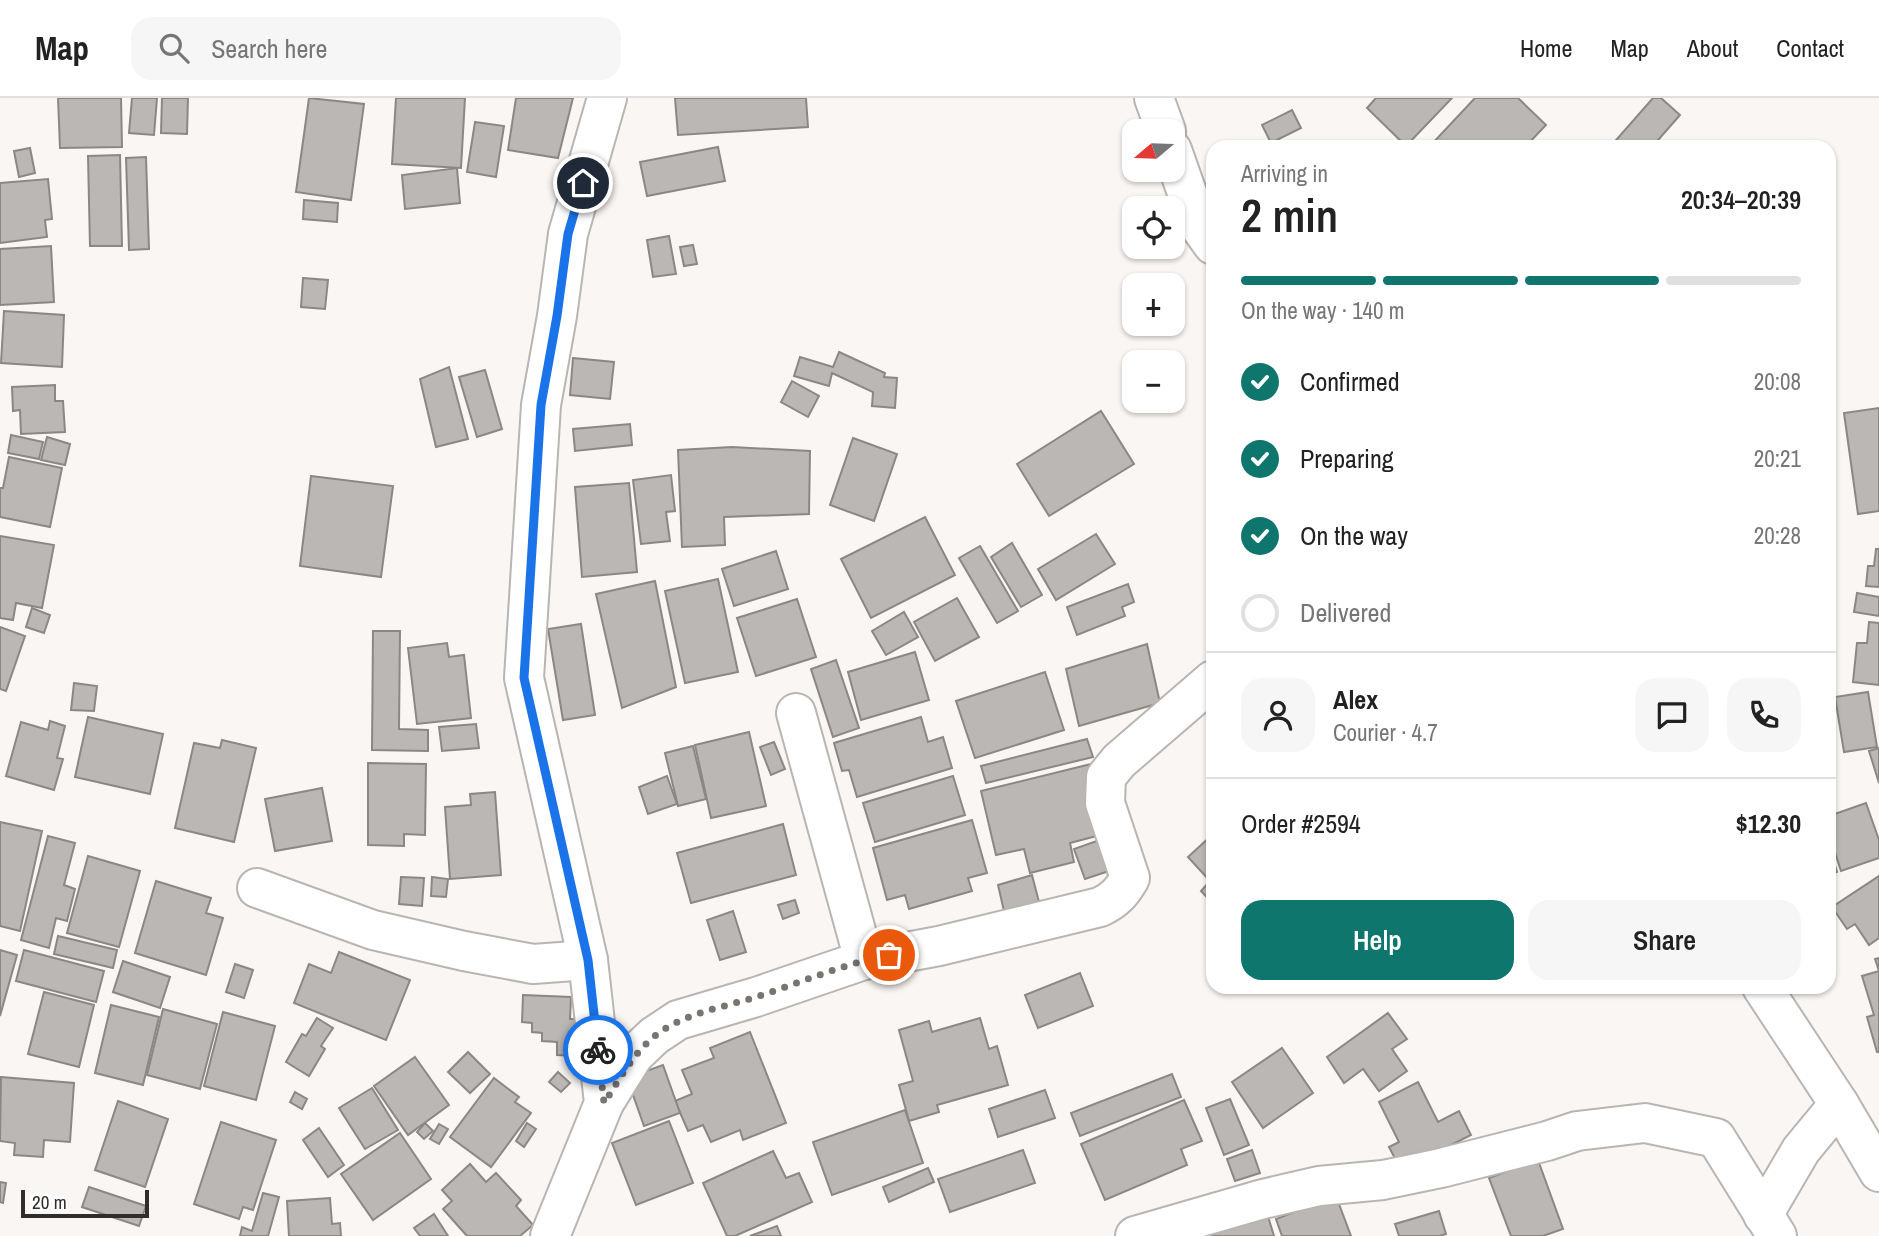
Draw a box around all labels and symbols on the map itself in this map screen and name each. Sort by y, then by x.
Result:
north arrow [1122,119,1185,182]
pin [553,153,613,213]
pin [859,925,919,985]
courier [563,1015,633,1085]
scale bar [21,1187,149,1219]

